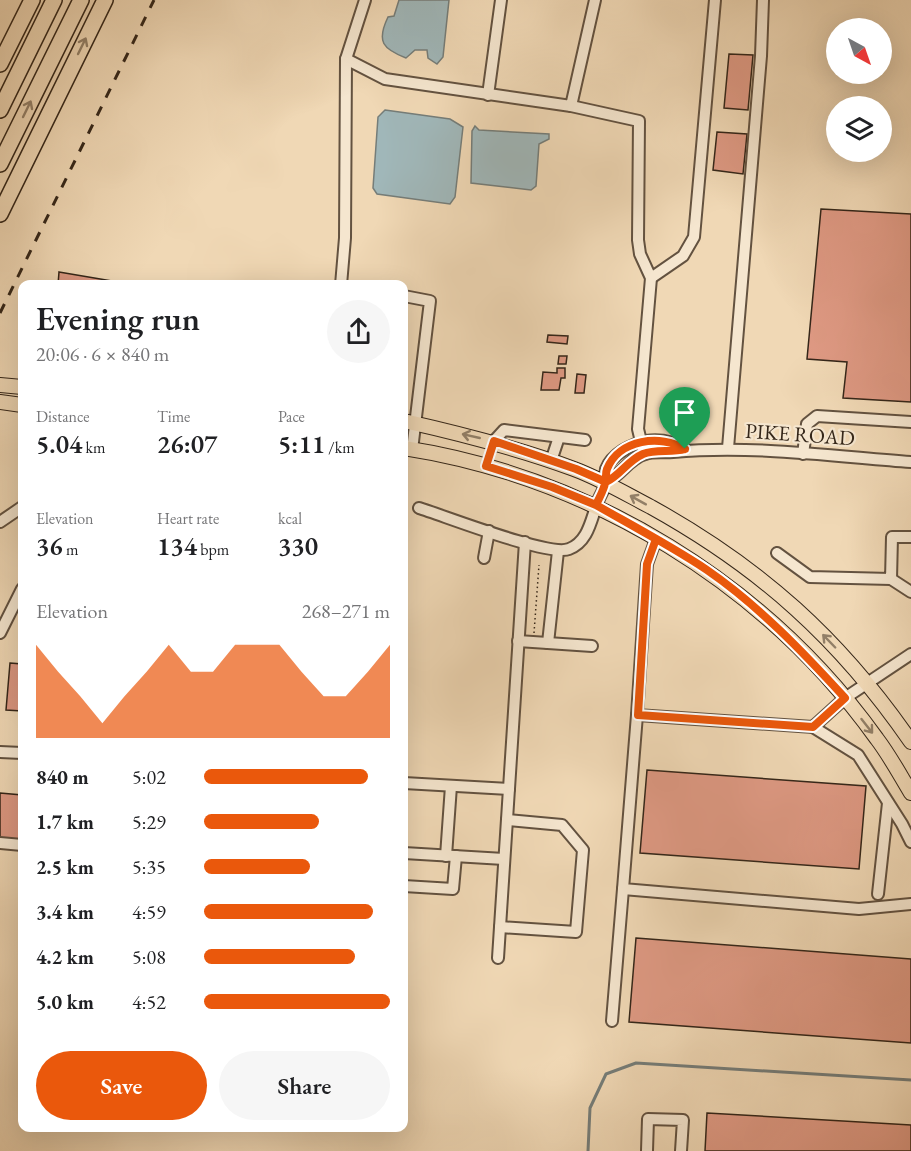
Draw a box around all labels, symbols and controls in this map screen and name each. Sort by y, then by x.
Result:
north arrow [826,18,892,84]
map controls [826,18,892,162]
one-way arrow [77,37,88,55]
button: layers [826,96,892,162]
one-way arrow [22,100,34,118]
text: Evening run [36,297,200,340]
button: share [327,300,390,363]
text: 20:06 · 6 × 840 m [36,341,169,367]
pin [659,387,710,449]
icon: arrive [668,396,701,429]
text: Distance [36,406,89,427]
text: Time [157,406,190,427]
text: Pace [278,406,305,427]
street label: PIKE ROAD [744,417,856,451]
text: 5.04 [36,427,82,461]
text: 26:07 [157,427,217,461]
text: 5:11 [278,427,325,461]
one-way arrow [462,430,481,441]
text: km [82,437,105,458]
text: /km [325,437,355,458]
one-way arrow [630,494,647,506]
text: Elevation [36,508,94,529]
text: Heart rate [157,508,219,529]
text: kcal [278,508,302,529]
text: 36 [36,529,63,563]
text: 134 [157,529,197,563]
text: 330 [278,529,318,563]
text: m [63,539,78,560]
text: bpm [197,539,229,560]
text: Elevation [36,598,108,624]
text: 268–271 m [302,598,390,624]
one-way arrow [821,634,836,649]
one-way arrow [861,717,874,733]
text: 840 m [36,764,89,790]
text: 5:02 [132,764,166,790]
text: 1.7 km [36,809,94,835]
text: 5:29 [132,809,166,835]
text: 2.5 km [36,854,94,880]
text: 5:35 [132,854,166,880]
text: 3.4 km [36,899,94,925]
text: 4:59 [132,899,166,925]
text: 4.2 km [36,944,94,970]
text: 5:08 [132,944,166,970]
text: 5.0 km [36,989,94,1015]
text: 4:52 [132,989,166,1015]
button: Save [36,1051,207,1120]
button: Share [219,1051,390,1120]

